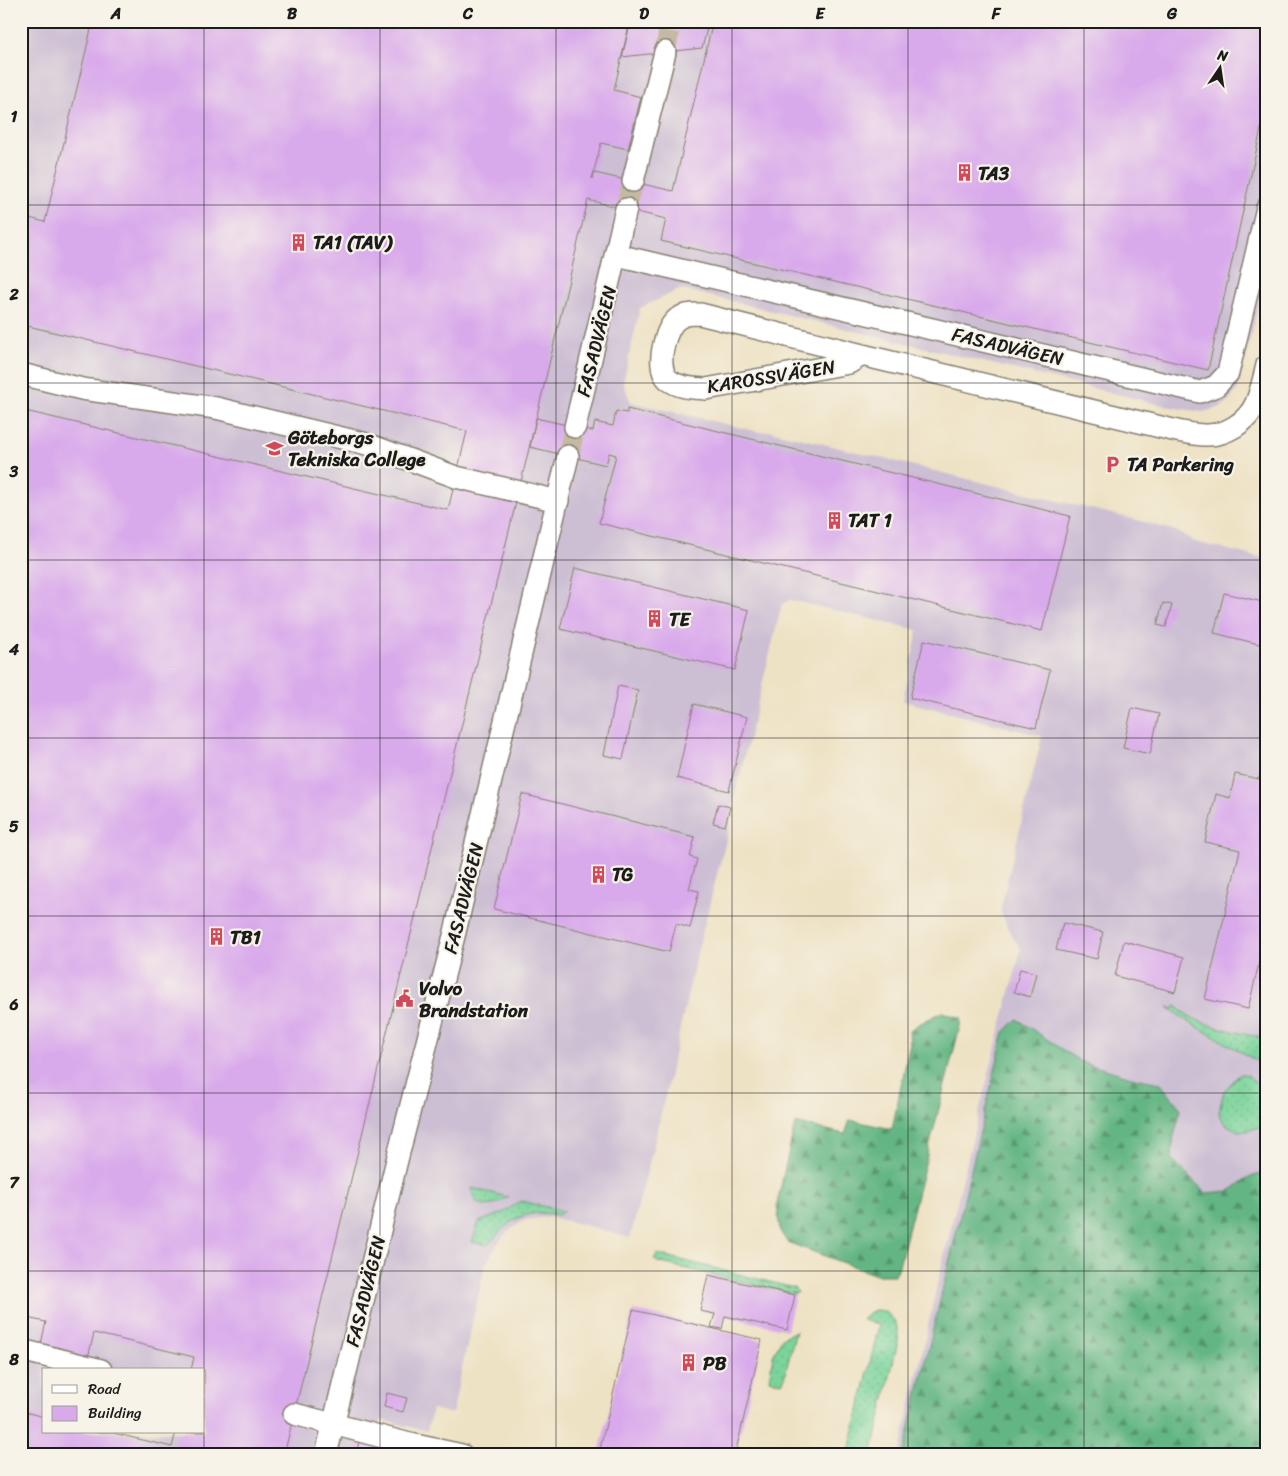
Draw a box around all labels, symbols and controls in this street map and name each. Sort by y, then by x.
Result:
text: A [110,0,121,28]
text: B [287,0,298,28]
text: C [462,0,474,28]
text: D [639,0,649,28]
text: E [816,0,826,28]
text: F [991,0,1002,28]
text: G [1166,0,1178,28]
north arrow [1196,42,1246,92]
text: N [1214,42,1231,69]
text: 1 [11,102,18,131]
place label: TA3 [978,157,1010,190]
building icon: TA3 [954,163,974,183]
place label: TA1 (TAV) [313,226,393,259]
building icon: TA1 (TAV) [289,232,309,252]
text: 2 [8,280,19,309]
street label: FASADVÄGEN [567,282,626,400]
street label: FASADVÄGEN [949,318,1067,375]
street label: KAROSSVÄGEN [705,350,837,403]
place label: Göteborgs Tekniska College [287,421,426,476]
school or university icon: Göteborgs Tekniska College [264,438,284,458]
place label: TA Parkering [1127,448,1234,481]
parking icon: TA Parkering [1103,454,1123,474]
text: 3 [9,457,19,486]
place label: TAT 1 [848,504,892,537]
building icon: TAT 1 [824,510,844,530]
place label: TE [669,603,692,636]
building icon: TE [645,609,665,629]
text: 4 [8,635,19,664]
text: 5 [9,812,19,841]
street label: FASADVÄGEN [434,839,493,957]
place label: TG [612,858,633,891]
building icon: TG [588,864,608,884]
place label: TB1 [230,921,261,954]
building icon: TB1 [206,927,226,947]
place label: Volvo Brandstation [419,972,529,1027]
public building icon: Volvo Brandstation [395,989,415,1009]
text: 6 [8,990,19,1019]
text: 7 [9,1168,20,1197]
street label: FASADVÄGEN [336,1232,395,1350]
text: 8 [8,1345,19,1374]
place label: PB [703,1347,727,1380]
building icon: PB [679,1353,699,1373]
legend [42,1368,205,1434]
text: Road [88,1376,121,1402]
text: Building [88,1400,142,1426]

